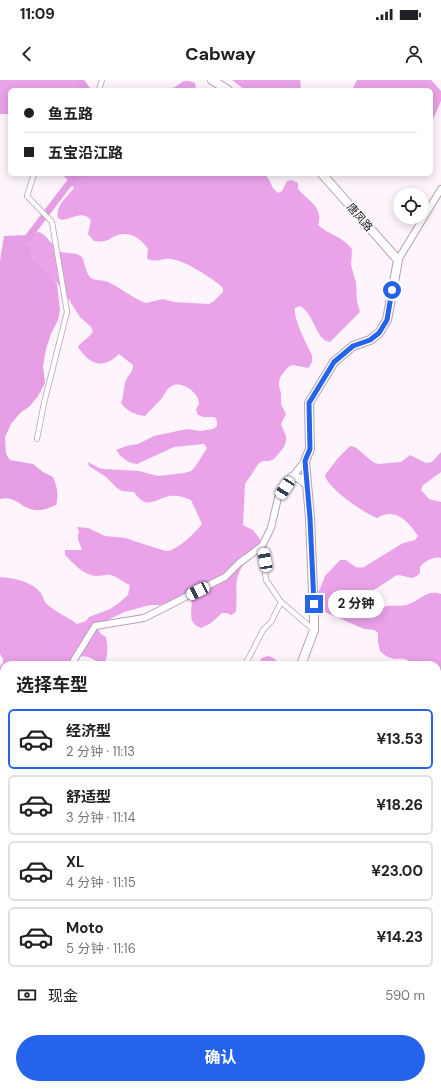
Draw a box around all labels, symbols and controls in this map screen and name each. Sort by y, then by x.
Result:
text: 11:09 [20,4,55,24]
text: Cabway [185,42,256,66]
icon: back [16,43,38,65]
icon: person [403,43,425,65]
text: 鱼五路 [48,104,93,124]
text: 五宝沿江路 [48,143,123,163]
map controls [393,188,429,224]
button: locate [393,188,429,224]
street label: 唐凤路 [344,200,376,234]
route start [383,281,401,299]
car [273,475,297,501]
car [257,547,273,573]
car [185,580,211,602]
callout: 2 分钟 [328,590,384,618]
route end [305,595,323,613]
text: 2 分钟 [338,595,374,612]
text: 选择车型 [16,673,88,697]
icon: car [18,721,54,757]
text: 经济型 [66,721,111,741]
text: ¥13.53 [377,729,423,749]
text: 2 分钟 · 11:13 [66,743,135,760]
icon: car [18,787,54,823]
text: 舒适型 [66,787,111,807]
text: ¥18.26 [376,795,423,815]
text: 3 分钟 · 11:14 [66,809,135,826]
text: XL [66,852,84,872]
icon: car [18,853,54,889]
text: ¥23.00 [371,861,423,881]
text: 4 分钟 · 11:15 [66,874,136,891]
text: Moto [66,918,104,938]
icon: car [18,919,54,955]
text: ¥14.23 [377,927,423,947]
text: 5 分钟 · 11:16 [66,940,136,957]
icon: cash [16,984,38,1006]
text: 现金 [48,986,78,1006]
text: 590 m [385,987,425,1004]
button: 确认 [16,1035,425,1081]

